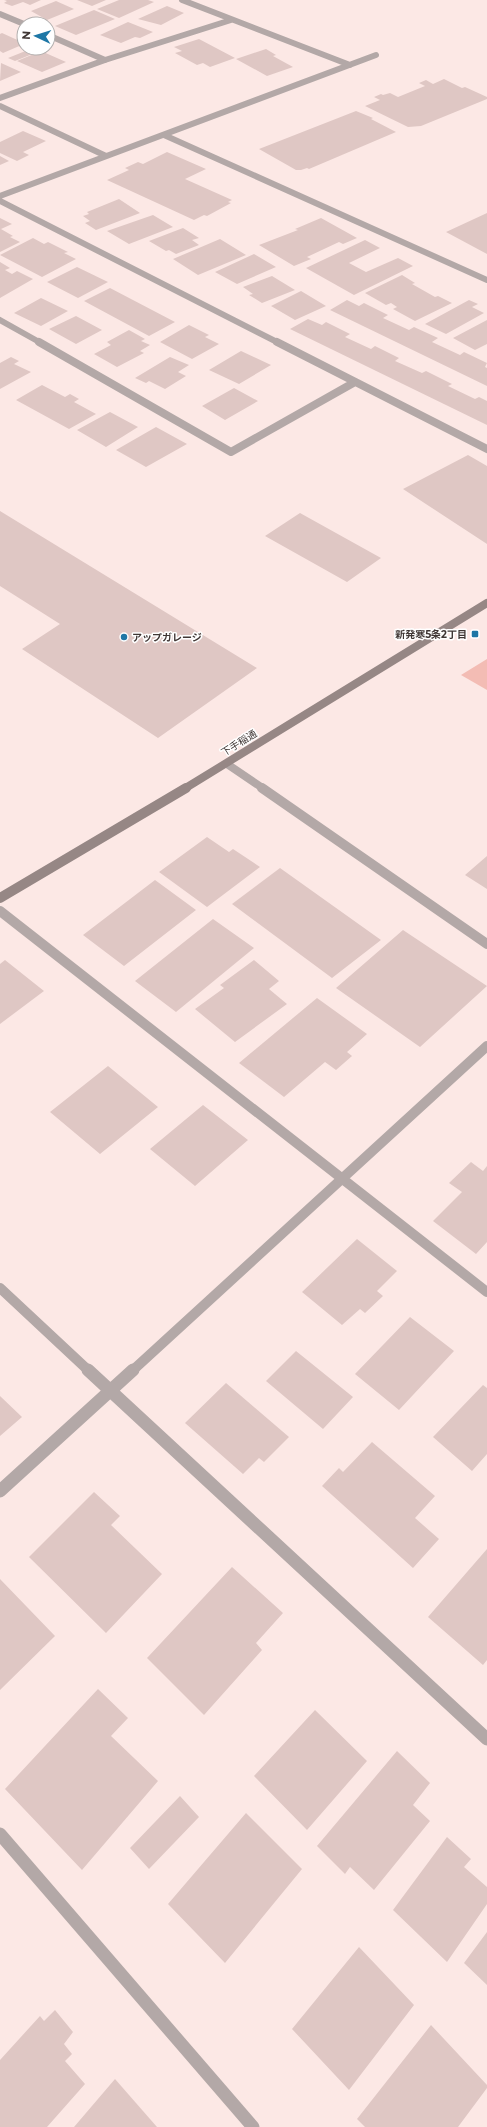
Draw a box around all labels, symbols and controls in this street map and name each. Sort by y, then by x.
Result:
north arrow [16,16,56,56]
text: N [19,30,33,40]
place label: 新発寒5条2丁目 [395,628,467,641]
marker: 新発寒5条2丁目 [470,629,480,639]
place label: アップガレージ [132,631,202,644]
marker: アップガレージ [119,632,129,642]
street label: 下手稲通 [219,727,259,759]

